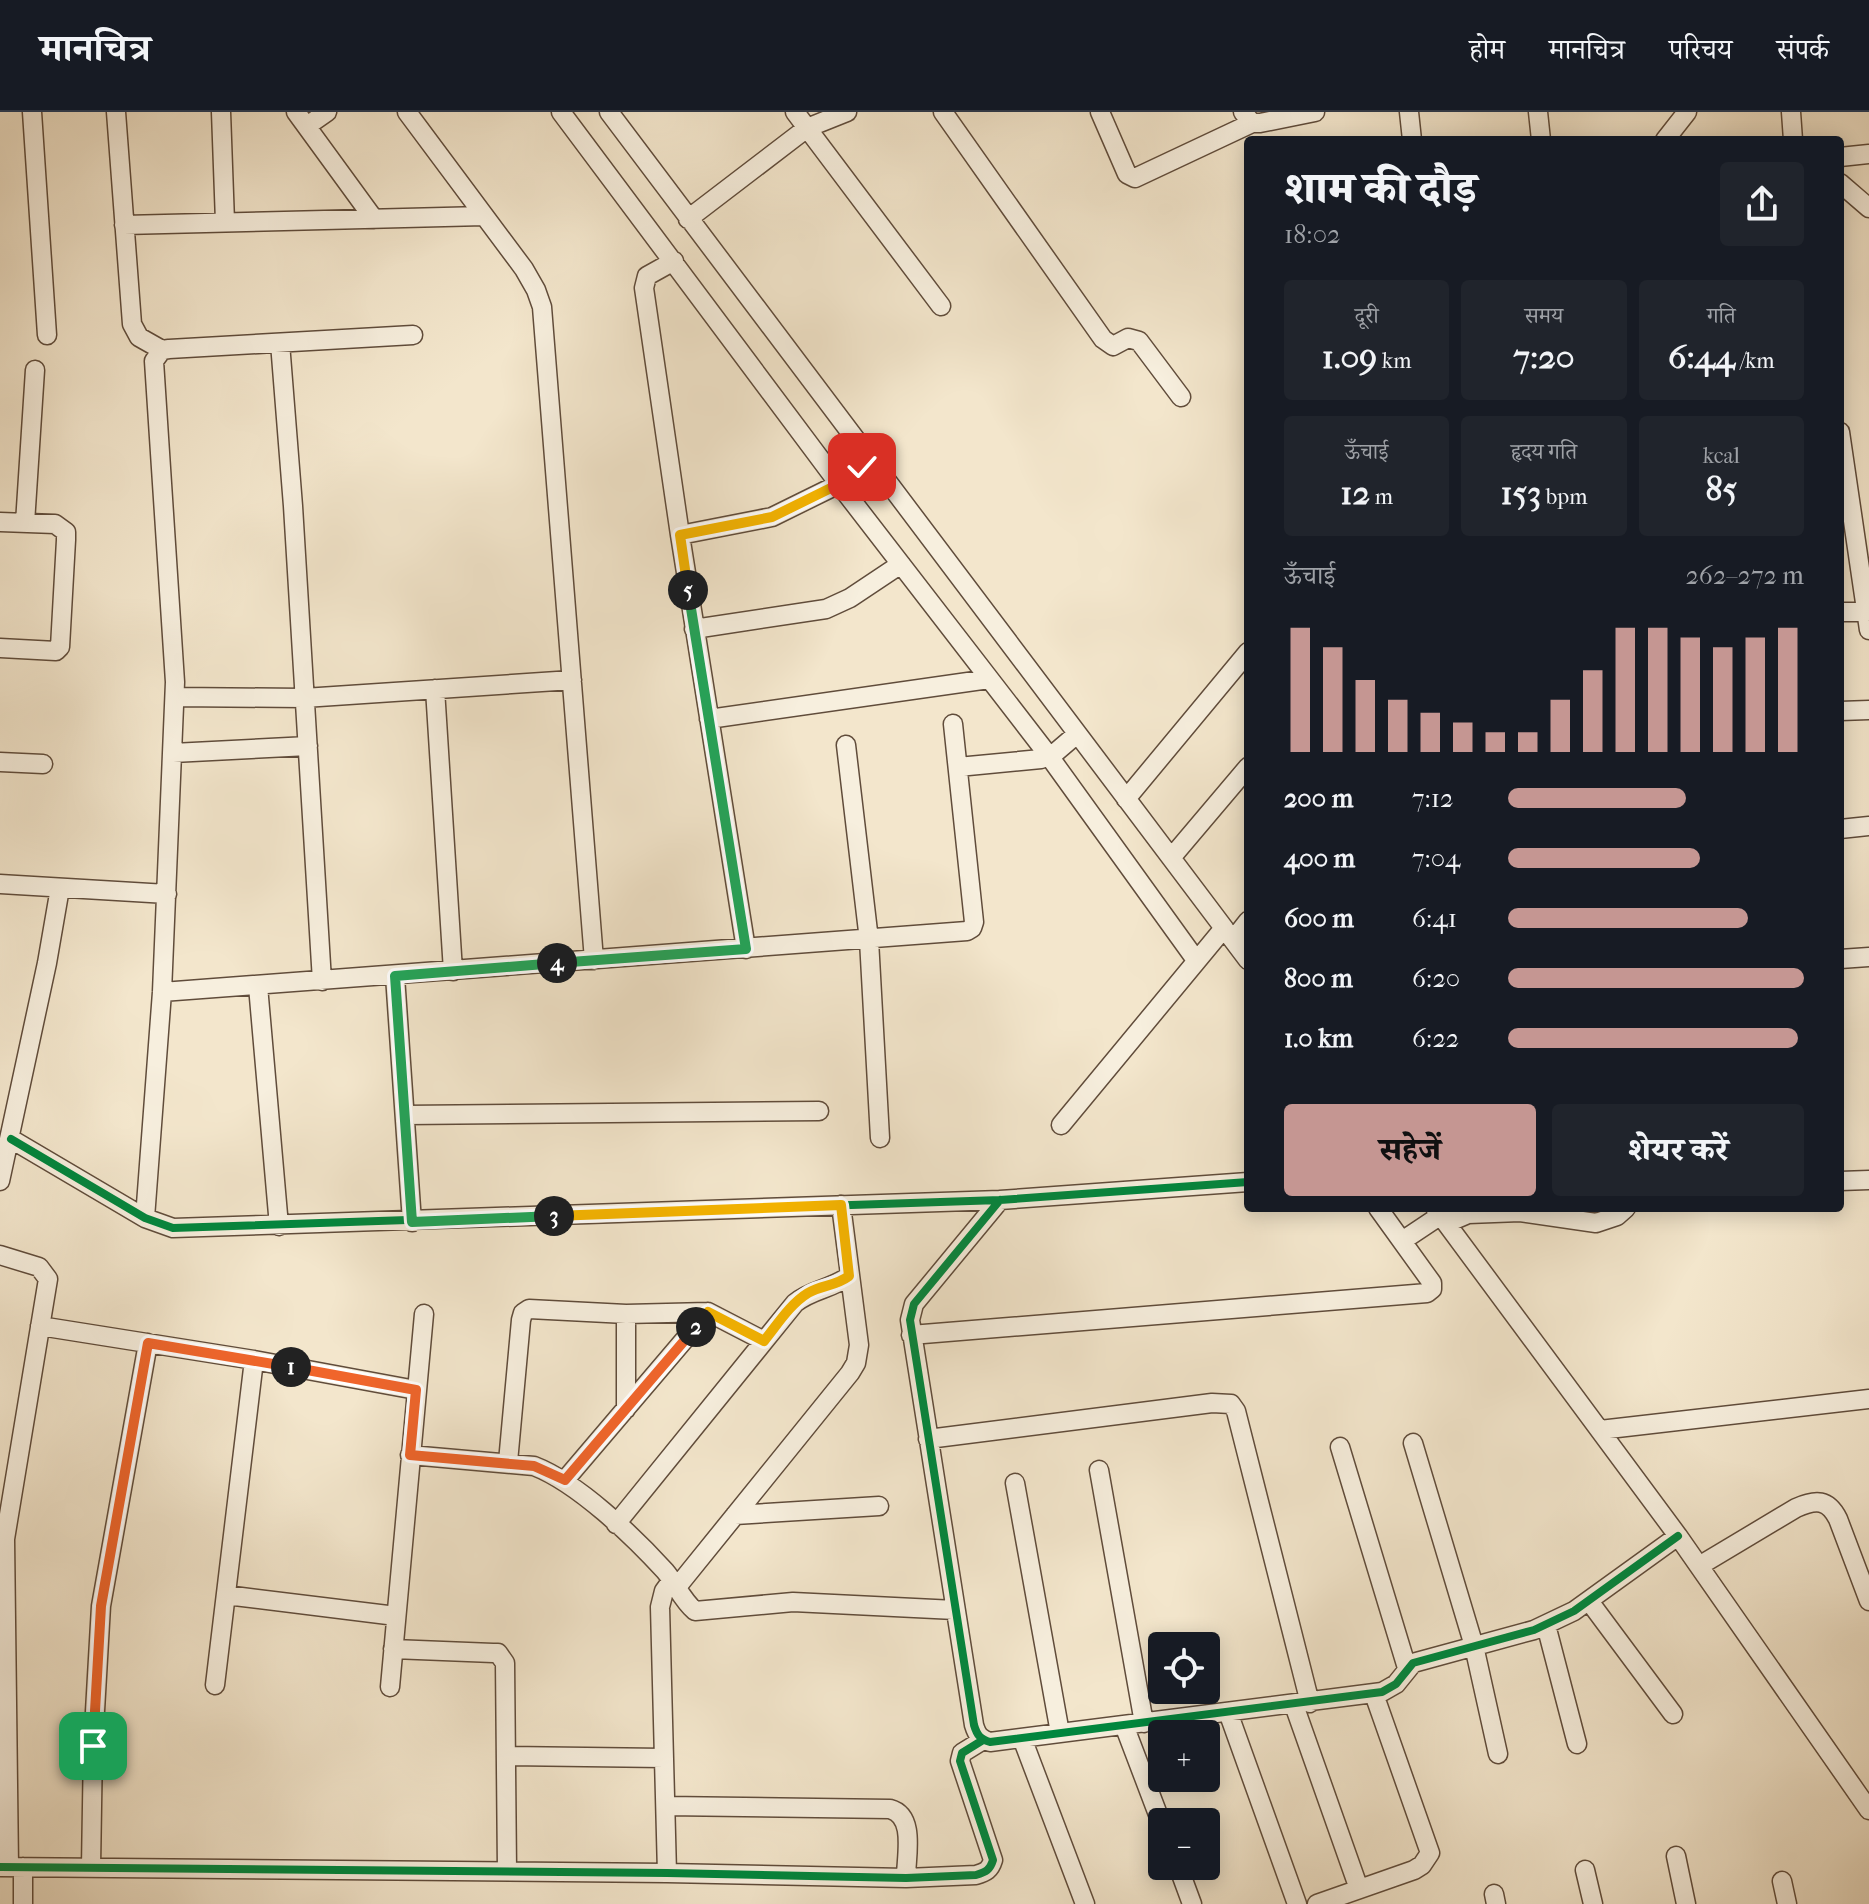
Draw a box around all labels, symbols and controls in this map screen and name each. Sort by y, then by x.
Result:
text: मानचित्र [40,26,151,71]
text: होम [1469,33,1505,66]
text: मानचित्र [1549,33,1625,66]
text: परिचय [1669,33,1732,66]
text: संपर्क [1776,33,1829,66]
button: share [1720,162,1804,246]
text: शाम की दौड़ [1284,163,1477,214]
text: 18:02 [1284,219,1340,250]
text: दूरी [1355,303,1379,329]
text: समय [1525,303,1563,329]
text: गति [1707,303,1736,329]
text: 1.09 [1322,337,1377,377]
text: 7:20 [1514,337,1574,377]
text: 6:44 [1668,337,1735,377]
text: km [1377,348,1411,374]
text: /km [1735,348,1775,374]
pin [828,433,896,501]
text: ऊँचाई [1345,439,1388,465]
text: हृदय गति [1511,439,1577,465]
text: kcal [1703,443,1740,469]
icon: check [840,445,884,489]
text: 85 [1705,469,1737,509]
text: 12 [1340,473,1370,513]
text: 153 [1500,473,1541,513]
text: m [1370,484,1393,510]
text: bpm [1541,484,1588,510]
text: ऊँचाई [1284,560,1335,591]
text: 262–272 m [1685,560,1804,591]
pin: 5 [668,570,708,610]
text: 5 [683,577,693,603]
text: 200 m [1284,783,1353,814]
text: 7:12 [1412,783,1454,814]
text: 400 m [1284,843,1355,874]
text: 7:04 [1412,843,1460,874]
text: 600 m [1284,903,1354,934]
text: 6:41 [1412,903,1457,934]
pin: 4 [537,943,577,983]
text: 4 [551,950,564,976]
text: 800 m [1284,963,1353,994]
text: 6:20 [1412,963,1460,994]
text: 1.0 km [1284,1023,1353,1054]
text: 6:22 [1412,1023,1459,1054]
button: सहेजें [1284,1104,1536,1196]
button: शेयर करें [1552,1104,1804,1196]
pin: 3 [534,1196,574,1236]
text: 3 [549,1203,559,1229]
pin: 2 [676,1307,716,1347]
text: 2 [690,1314,702,1340]
pin: 1 [271,1347,311,1387]
text: 1 [287,1354,295,1380]
map controls [1148,1632,1220,1880]
button: locate [1148,1632,1220,1704]
pin [59,1712,127,1780]
button: + [1148,1720,1220,1792]
icon: arrive [71,1724,115,1768]
button: − [1148,1808,1220,1880]

